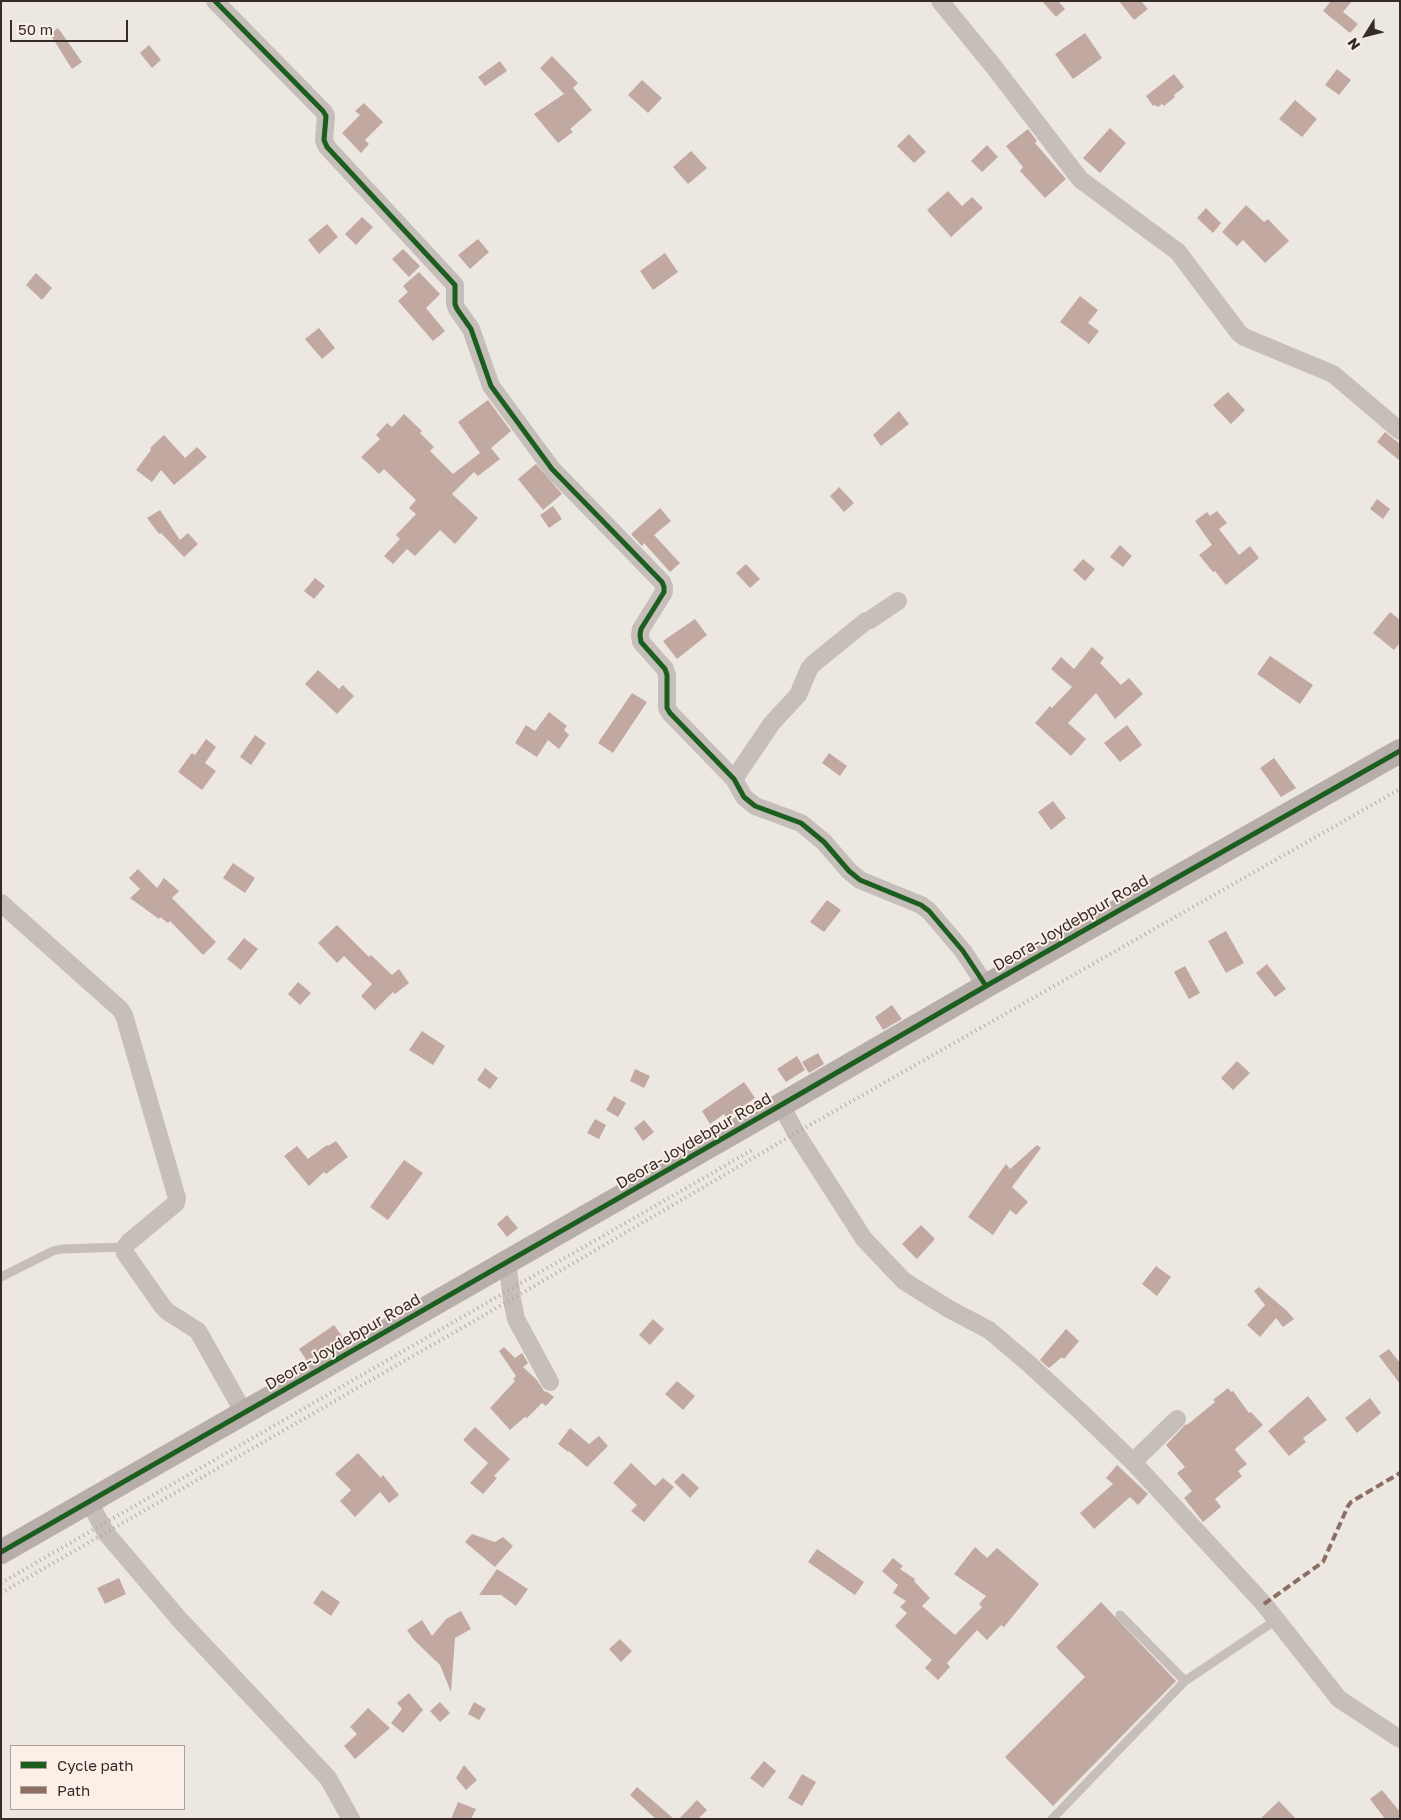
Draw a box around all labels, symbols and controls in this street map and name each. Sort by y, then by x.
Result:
scale bar [12,10,130,42]
north arrow [1341,10,1391,60]
text: 50 m [18,20,53,38]
text: N [1343,35,1363,53]
street label: Deora-Joydebpur Road [990,871,1152,975]
street label: Deora-Joydebpur Road [613,1089,775,1193]
street label: Deora-Joydebpur Road [262,1290,424,1394]
legend [10,1745,185,1810]
text: Cycle path [57,1756,133,1774]
text: Path [57,1781,90,1799]

